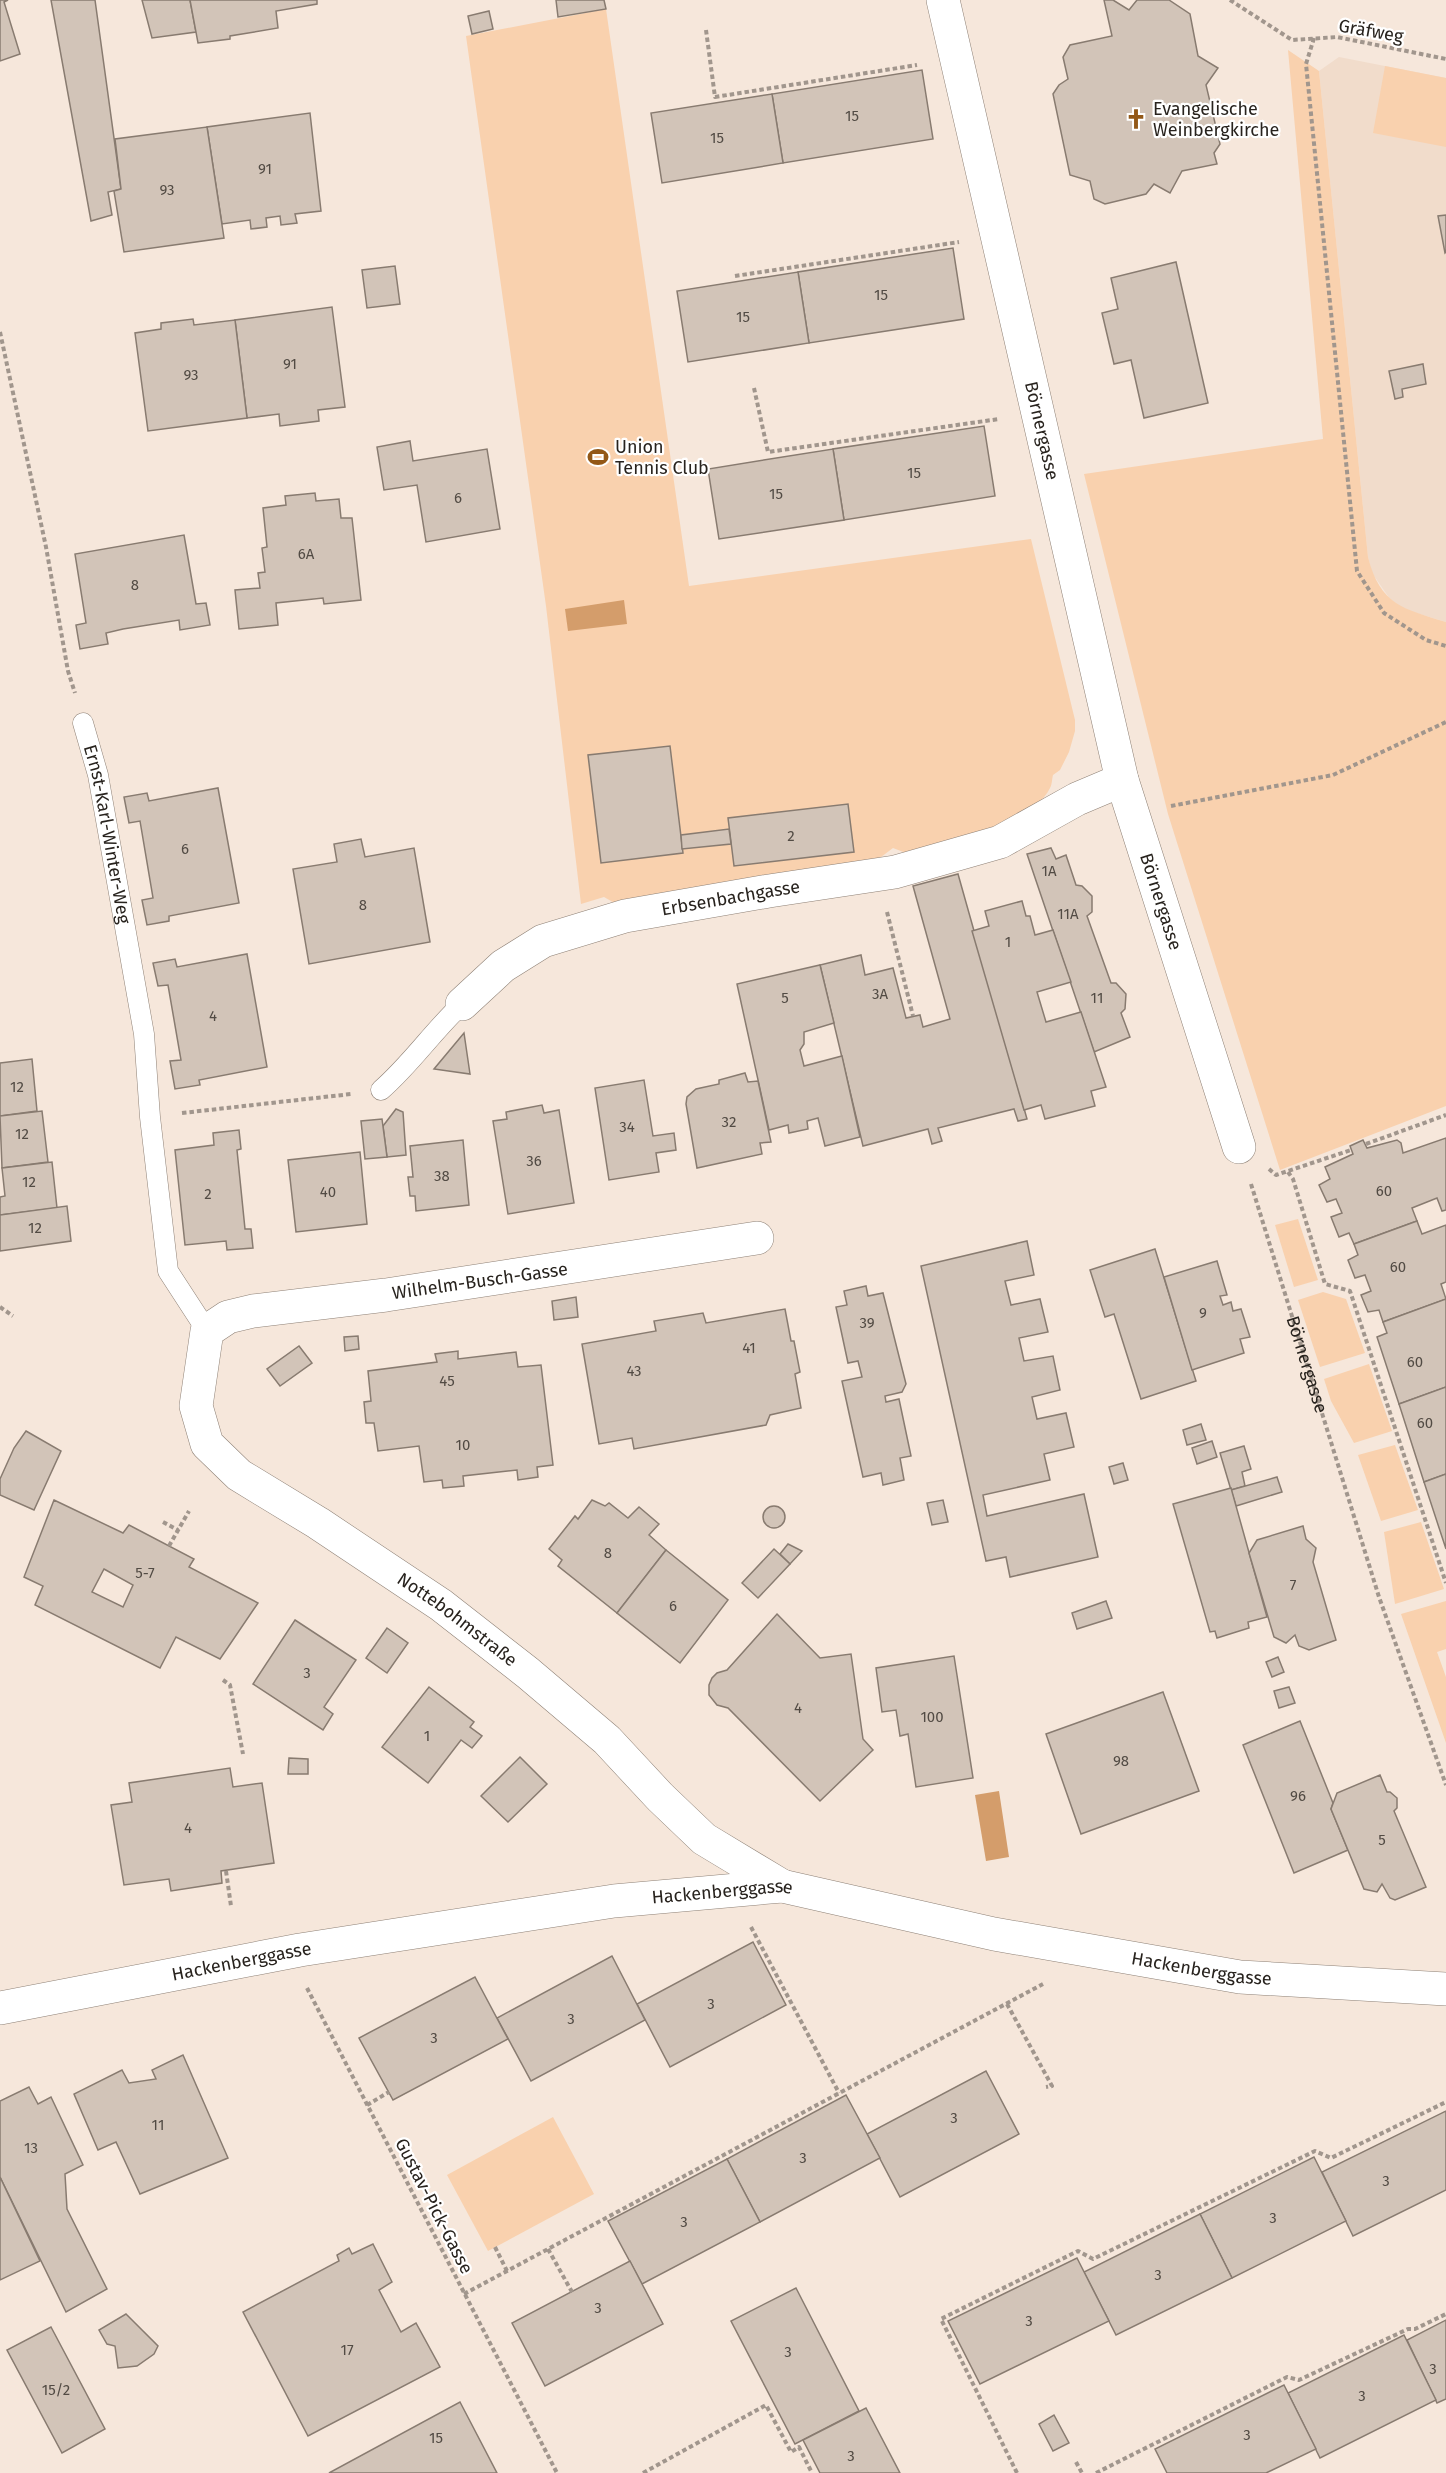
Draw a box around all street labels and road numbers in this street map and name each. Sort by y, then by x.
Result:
street label: Gräfweg [1337,14,1406,48]
street label: Börnergasse [1020,379,1064,482]
street label: Ernst-Karl-Winter-Weg [79,742,135,926]
street label: Börnergasse [1135,850,1187,953]
street label: Erbsenbachgasse [660,875,802,921]
street label: Wilhelm-Busch-Gasse [391,1258,569,1304]
street label: Börnergasse [1282,1313,1332,1416]
street label: Nottebohmstraße [393,1568,522,1671]
street label: Hackenberggasse [651,1875,795,1909]
street label: Hackenberggasse [170,1937,313,1986]
street label: Hackenberggasse [1130,1947,1272,1990]
street label: Gustav-Pick-Gasse [390,2134,478,2278]

